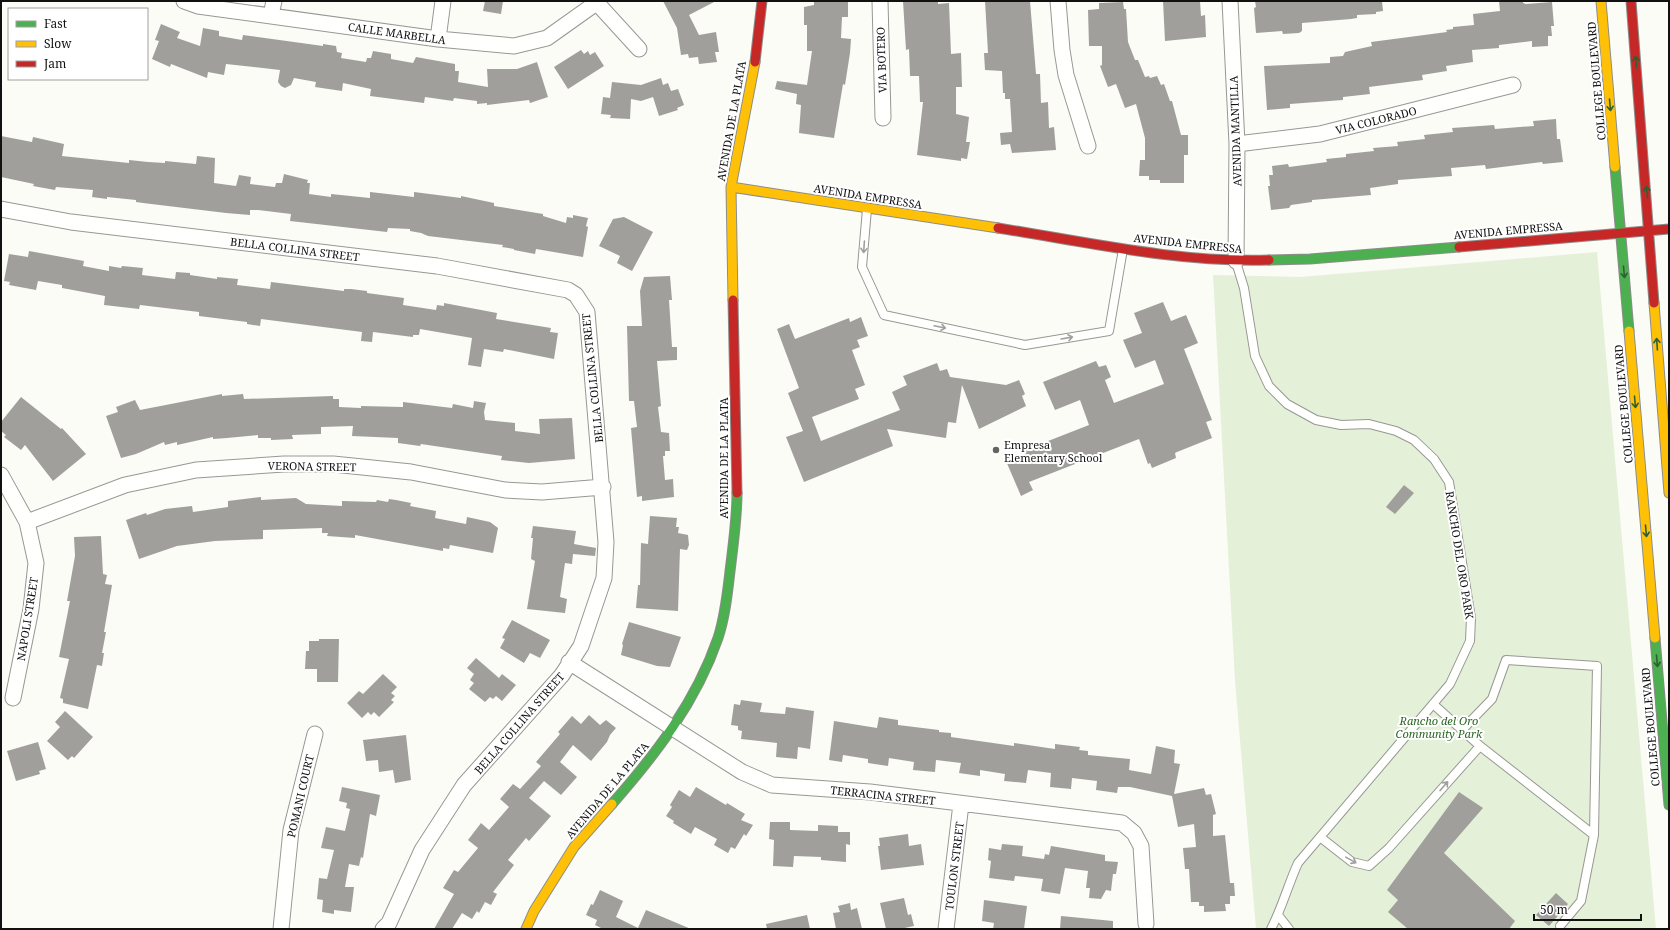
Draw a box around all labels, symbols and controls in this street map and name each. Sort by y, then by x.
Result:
legend [8,8,148,80]
text: Fast [44,15,67,32]
street label: CALLE MARBELLA [347,19,447,47]
street label: COLLEGE BOULEVARD [1583,21,1609,141]
street label: VIA BOTERO [872,27,890,93]
text: Slow [44,35,72,52]
text: Jam [43,55,66,72]
one-way arrow [1632,56,1640,69]
street label: AVENIDA DE LA PLATA [713,60,749,182]
street label: AVENIDA MANTILLA [1226,75,1244,187]
one-way arrow [1606,98,1613,111]
street label: VIA COLORADO [1334,103,1418,137]
street label: AVENIDA EMPRESSA [813,180,923,212]
one-way arrow [1643,186,1650,199]
street label: AVENIDA EMPRESSA [1453,218,1563,242]
street label: AVENIDA EMPRESSA [1133,230,1243,256]
street label: BELLA COLLINA STREET [229,234,361,264]
one-way arrow [860,240,867,253]
one-way arrow [1620,265,1627,278]
street label: BELLA COLLINA STREET [578,312,606,444]
one-way arrow [933,323,946,331]
one-way arrow [1060,334,1073,342]
one-way arrow [1654,338,1661,351]
street label: COLLEGE BOULEVARD [1610,344,1636,464]
one-way arrow [1631,395,1638,408]
street label: AVENIDA DE LA PLATA [716,397,731,519]
place label: Empresa Elementary School [1004,437,1103,465]
marker: Empresa Elementary School [991,445,1001,455]
street label: VERONA STREET [268,458,357,474]
street label: RANCHO DEL ORO PARK [1442,490,1478,620]
one-way arrow [1642,524,1649,537]
street label: NAPOLI STREET [13,576,41,662]
one-way arrow [1653,654,1660,667]
street label: COLLEGE BOULEVARD [1637,667,1663,787]
street label: BELLA COLLINA STREET [471,669,568,777]
park label: Rancho del Oro Community Park [1396,713,1483,741]
street label: AVENIDA DE LA PLATA [562,738,652,841]
street label: POMANI COURT [283,753,317,839]
one-way arrow [1440,780,1449,791]
street label: TERRACINA STREET [830,782,937,808]
street label: TOULON STREET [941,821,967,911]
one-way arrow [1345,857,1357,864]
scale bar [1534,896,1641,922]
text: 50 m [1540,901,1568,918]

